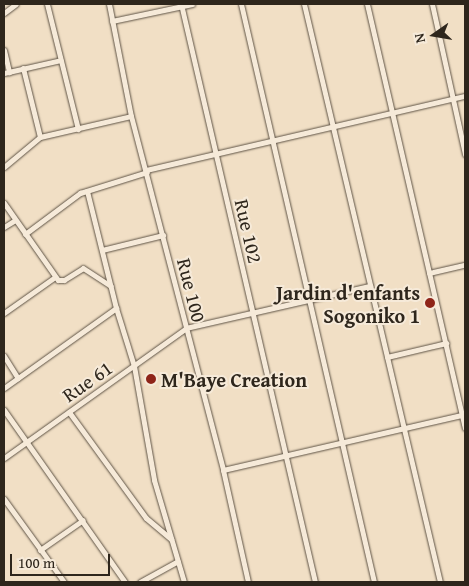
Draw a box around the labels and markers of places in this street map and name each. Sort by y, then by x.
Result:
place label: Jardin d'enfants Sogoniko 1 [276,280,420,327]
marker: Jardin d'enfants Sogoniko 1 [424,297,436,309]
place label: M'Baye Creation [161,367,307,391]
marker: M'Baye Creation [145,373,157,385]

